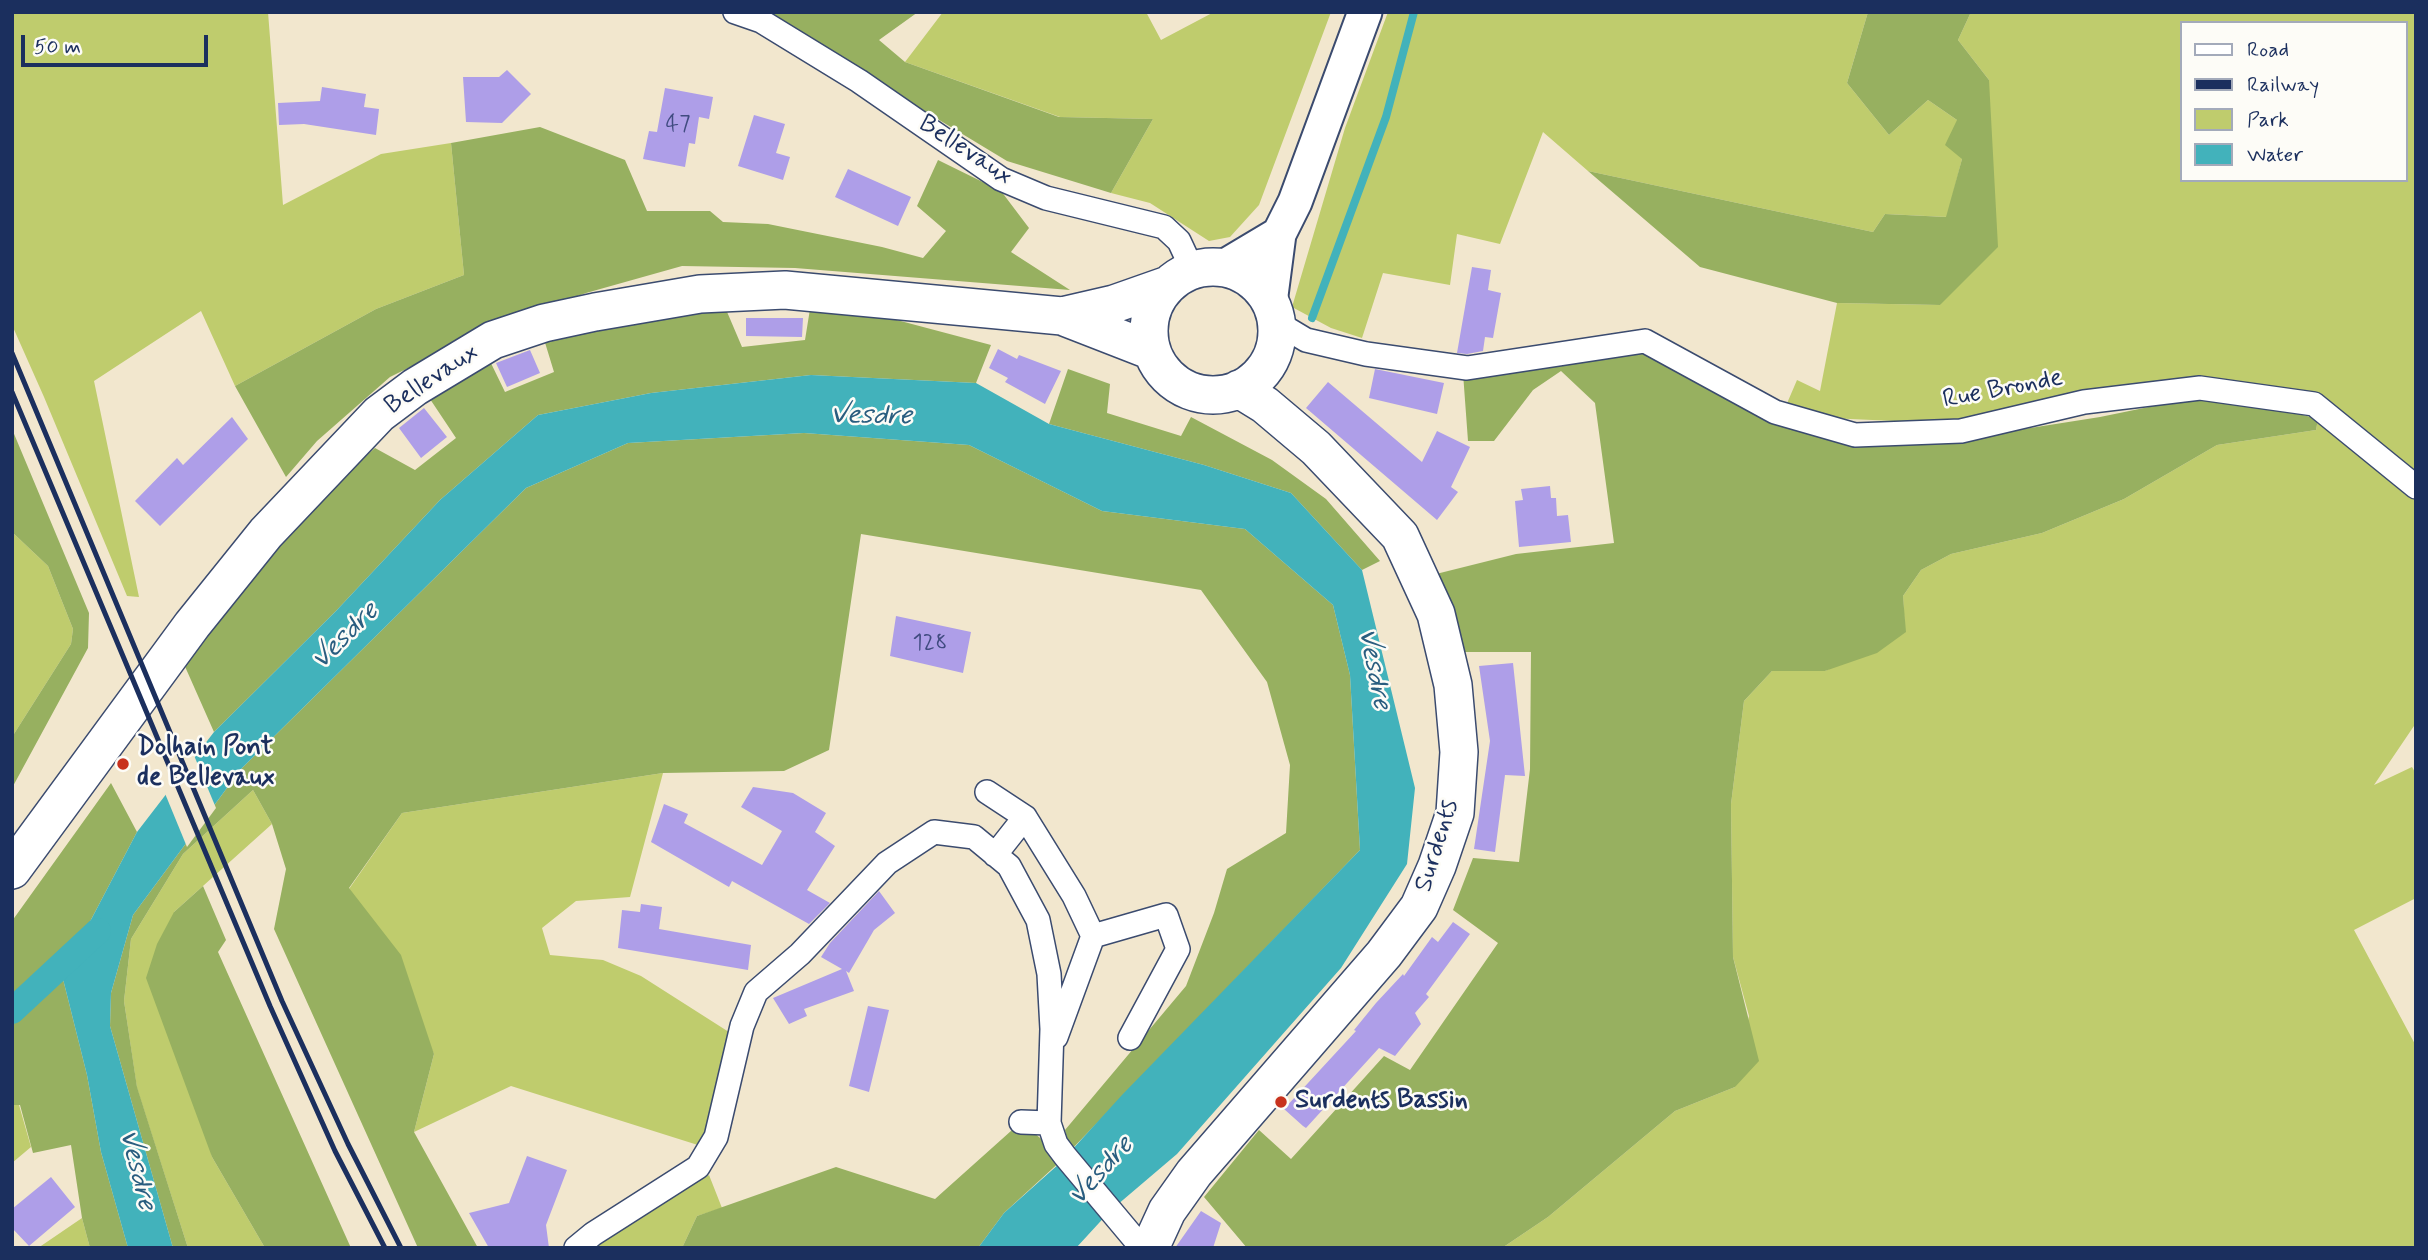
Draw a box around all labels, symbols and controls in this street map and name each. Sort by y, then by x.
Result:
scale bar [24,21,212,65]
legend [2180,21,2407,182]
text: 50 m [34,33,81,61]
text: Road [2247,36,2289,64]
text: Railway [2247,71,2319,99]
text: Park [2247,106,2289,134]
street label: Bellevaux [912,109,1018,193]
house number: 47 [666,111,690,139]
text: Water [2247,141,2303,169]
street label: Bellevaux [379,337,485,423]
street label: Rue Bronde [1940,363,2066,417]
water label: Vesdre [830,399,912,435]
water label: Vesdre [305,596,387,678]
water label: Vesdre [1349,626,1397,712]
house number: 128 [913,630,947,658]
place label: Dolhain Pont de Bellevaux [137,733,275,794]
marker: Dolhain Pont de Bellevaux [115,756,131,772]
street label: Surdents [1409,796,1467,896]
place label: Surdents Bassin [1295,1086,1468,1118]
marker: Surdents Bassin [1273,1094,1289,1110]
water label: Vesdre [110,1126,162,1214]
water label: Vesdre [1062,1130,1142,1214]

